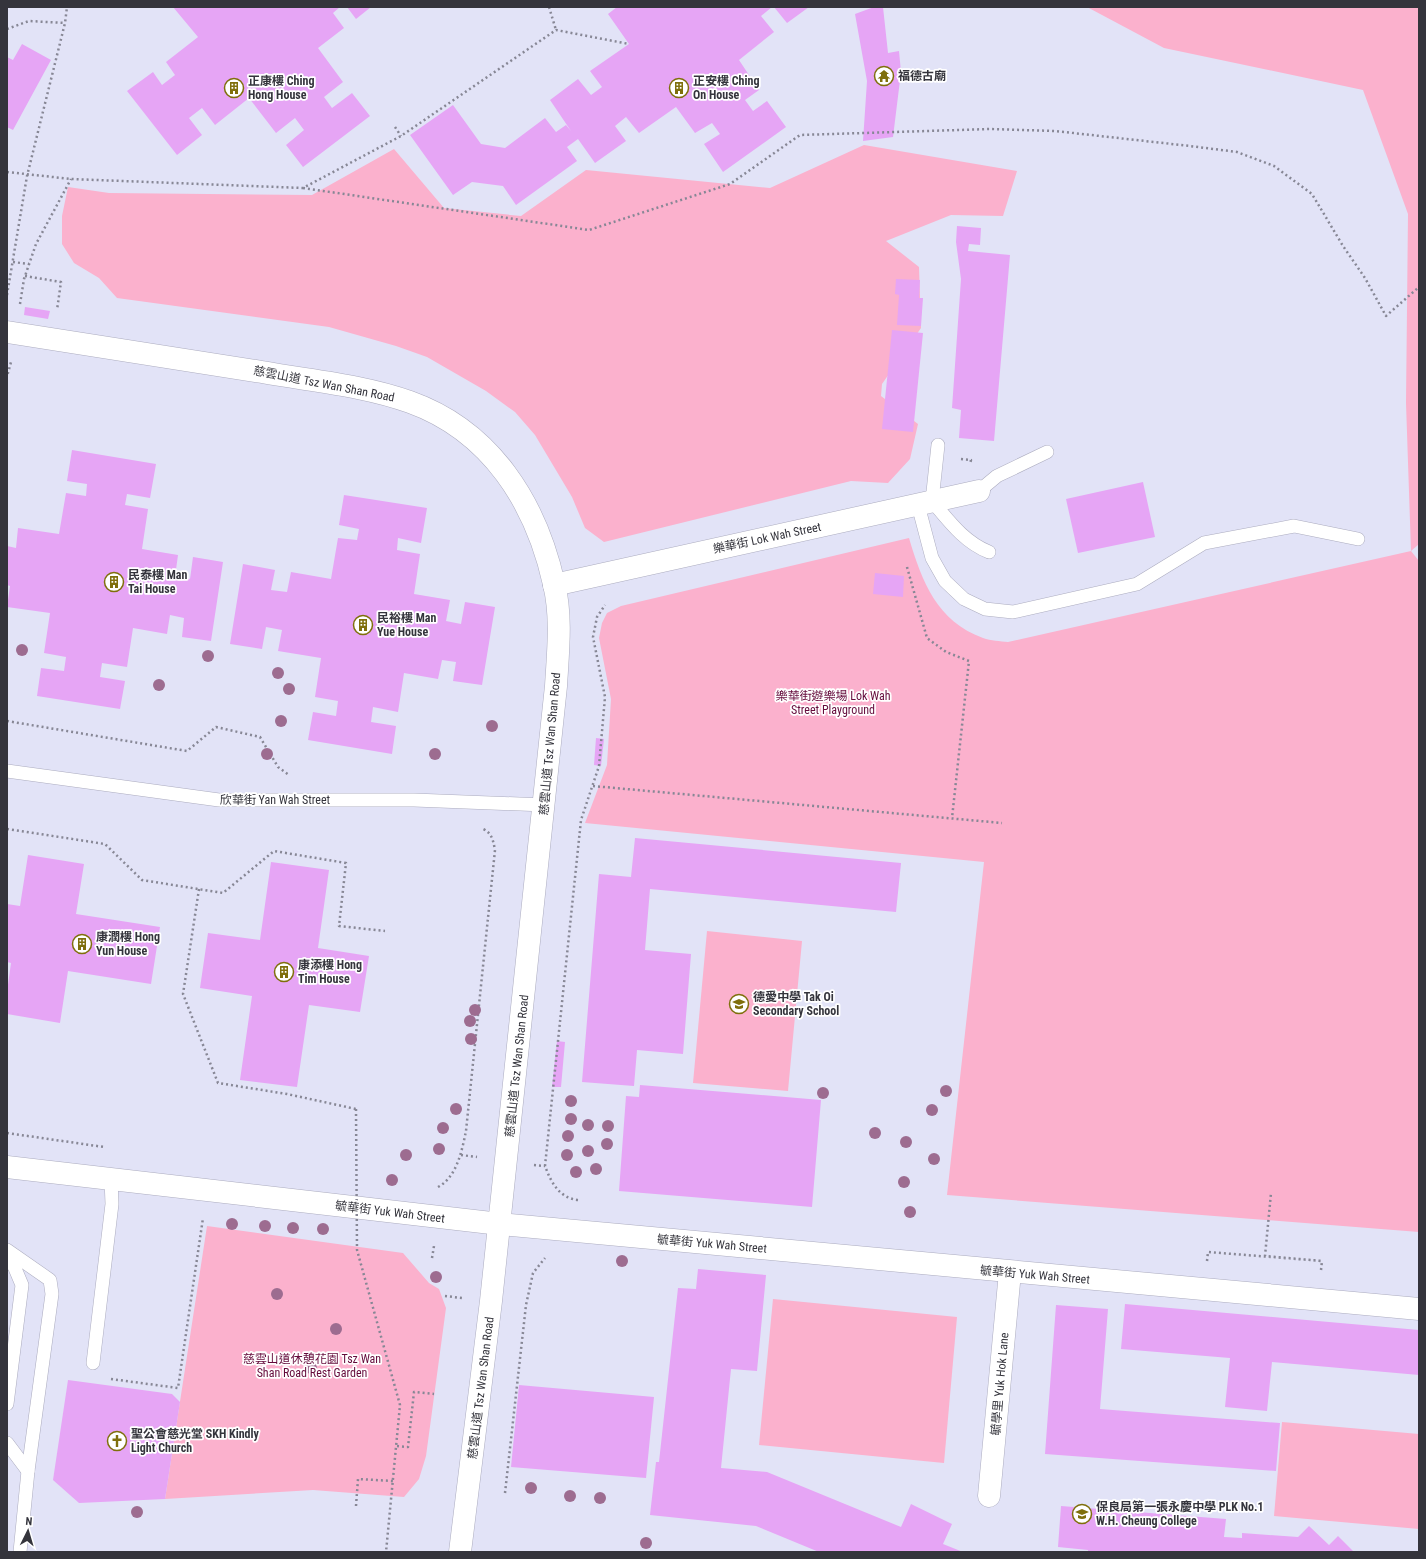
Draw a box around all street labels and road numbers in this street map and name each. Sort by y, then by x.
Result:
street label: 慈雲山道 Tsz Wan Shan Road [252,363,396,405]
street label: 樂華街 Lok Wah Street [712,520,823,556]
street label: 慈雲山道 Tsz Wan Shan Road [537,672,563,816]
street label: 欣華街 Yan Wah Street [220,793,331,807]
street label: 慈雲山道 Tsz Wan Shan Road [503,994,531,1138]
street label: 毓華街 Yuk Wah Street [334,1198,446,1226]
street label: 毓華街 Yuk Wah Street [657,1232,768,1256]
street label: 毓華街 Yuk Wah Street [980,1263,1091,1287]
street label: 慈雲山道 Tsz Wan Shan Road [465,1316,497,1460]
street label: 毓學里 Yuk Hok Lane [989,1332,1012,1436]

